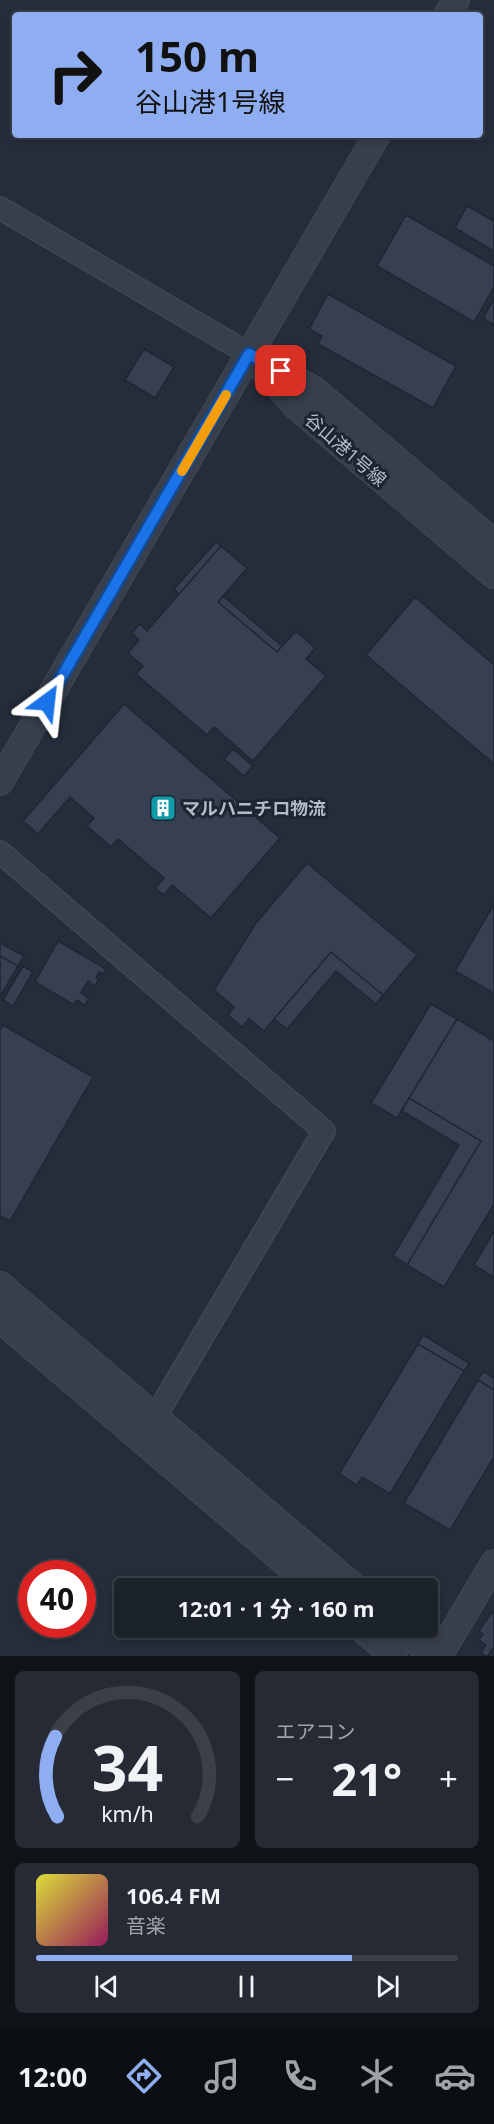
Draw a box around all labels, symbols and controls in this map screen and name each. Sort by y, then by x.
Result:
text: 150 m [135,27,259,84]
icon: right [36,36,114,114]
text: 谷山港1号線 [135,83,285,120]
pin [255,345,306,396]
icon: arrive [264,354,297,387]
street label: 谷山港1号線 [300,407,392,491]
position arrow [15,670,79,734]
building icon: マルハニチロ物流 [148,793,178,823]
place label: マルハニチロ物流 [182,796,326,820]
speed limit sign: 40 [18,1560,96,1638]
text: 12:01 · 1 分 · 160 m [178,1593,375,1623]
text: エアコン [276,1718,356,1745]
text: 34 [92,1724,163,1809]
text: 21° [331,1748,402,1809]
text: − [276,1756,294,1801]
text: + [439,1756,458,1801]
text: km/h [101,1799,154,1828]
text: 106.4 FM [126,1880,221,1910]
text: 音楽 [126,1912,166,1939]
icon: previous [90,1970,123,2003]
icon: pause [230,1970,263,2003]
icon: next [371,1970,404,2003]
icon: directions [123,2055,165,2097]
icon: music [201,2055,243,2097]
icon: phone [279,2055,321,2097]
icon: climate [356,2055,398,2097]
icon: car [434,2055,476,2097]
text: 12:00 [18,2058,87,2095]

